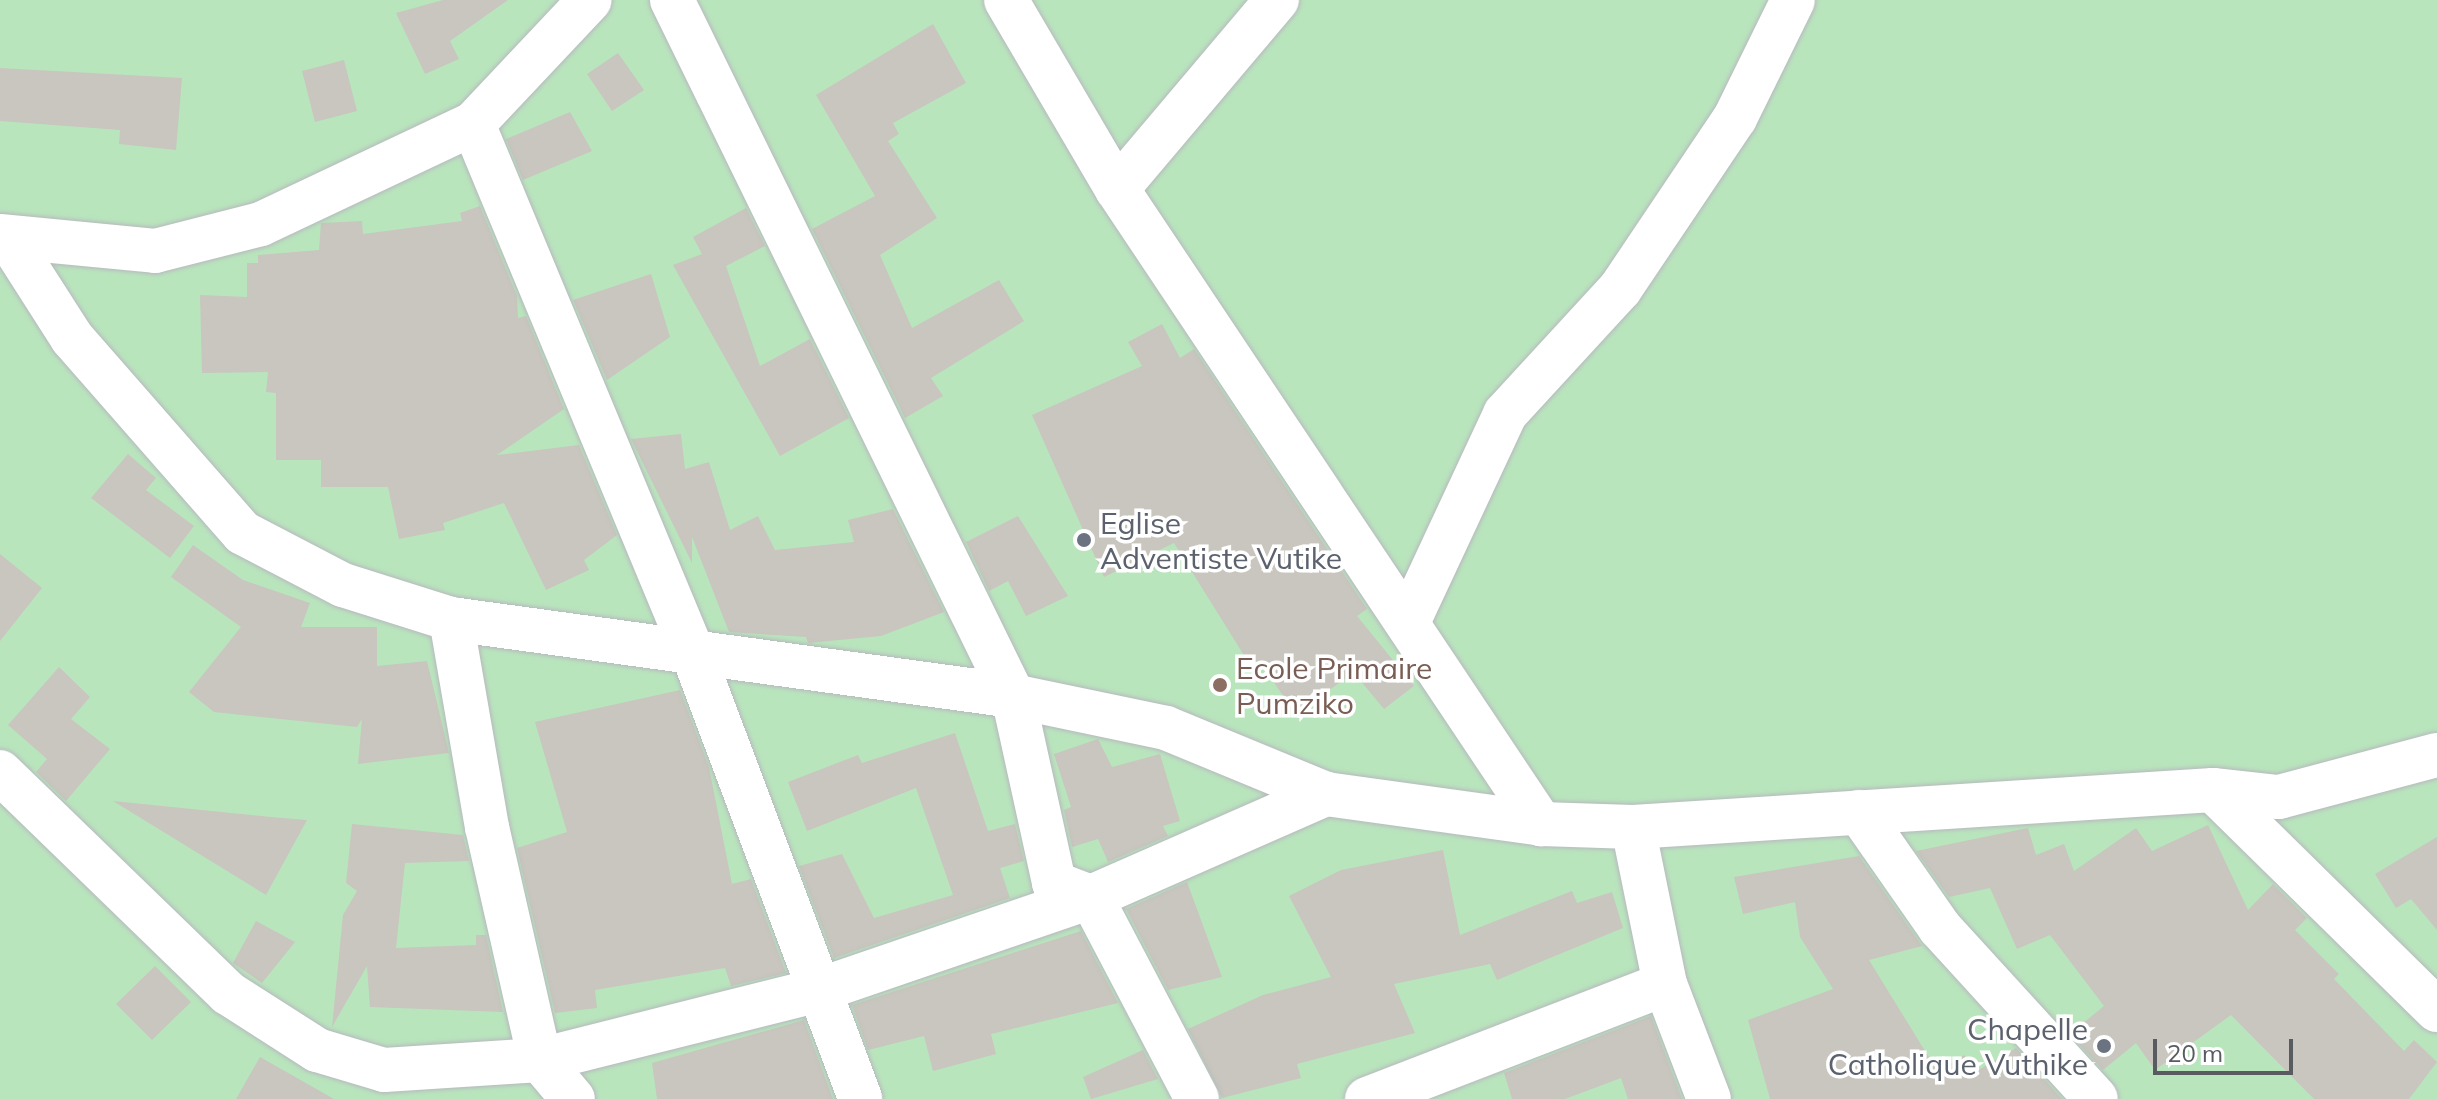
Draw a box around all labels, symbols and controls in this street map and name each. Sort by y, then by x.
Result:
place label: Eglise Adventiste Vutike [1100,505,1342,576]
marker: Eglise Adventiste Vutike [1075,531,1093,549]
place label: Ecole Primaire Pumziko [1236,650,1432,720]
marker: Ecole Primaire Pumziko [1211,676,1229,694]
place label: Chapelle Catholique Vuthike [1828,1011,2088,1082]
scale bar [2157,1023,2297,1073]
marker: Chapelle Catholique Vuthike [2095,1037,2113,1055]
text: 20 m [2167,1038,2223,1068]

